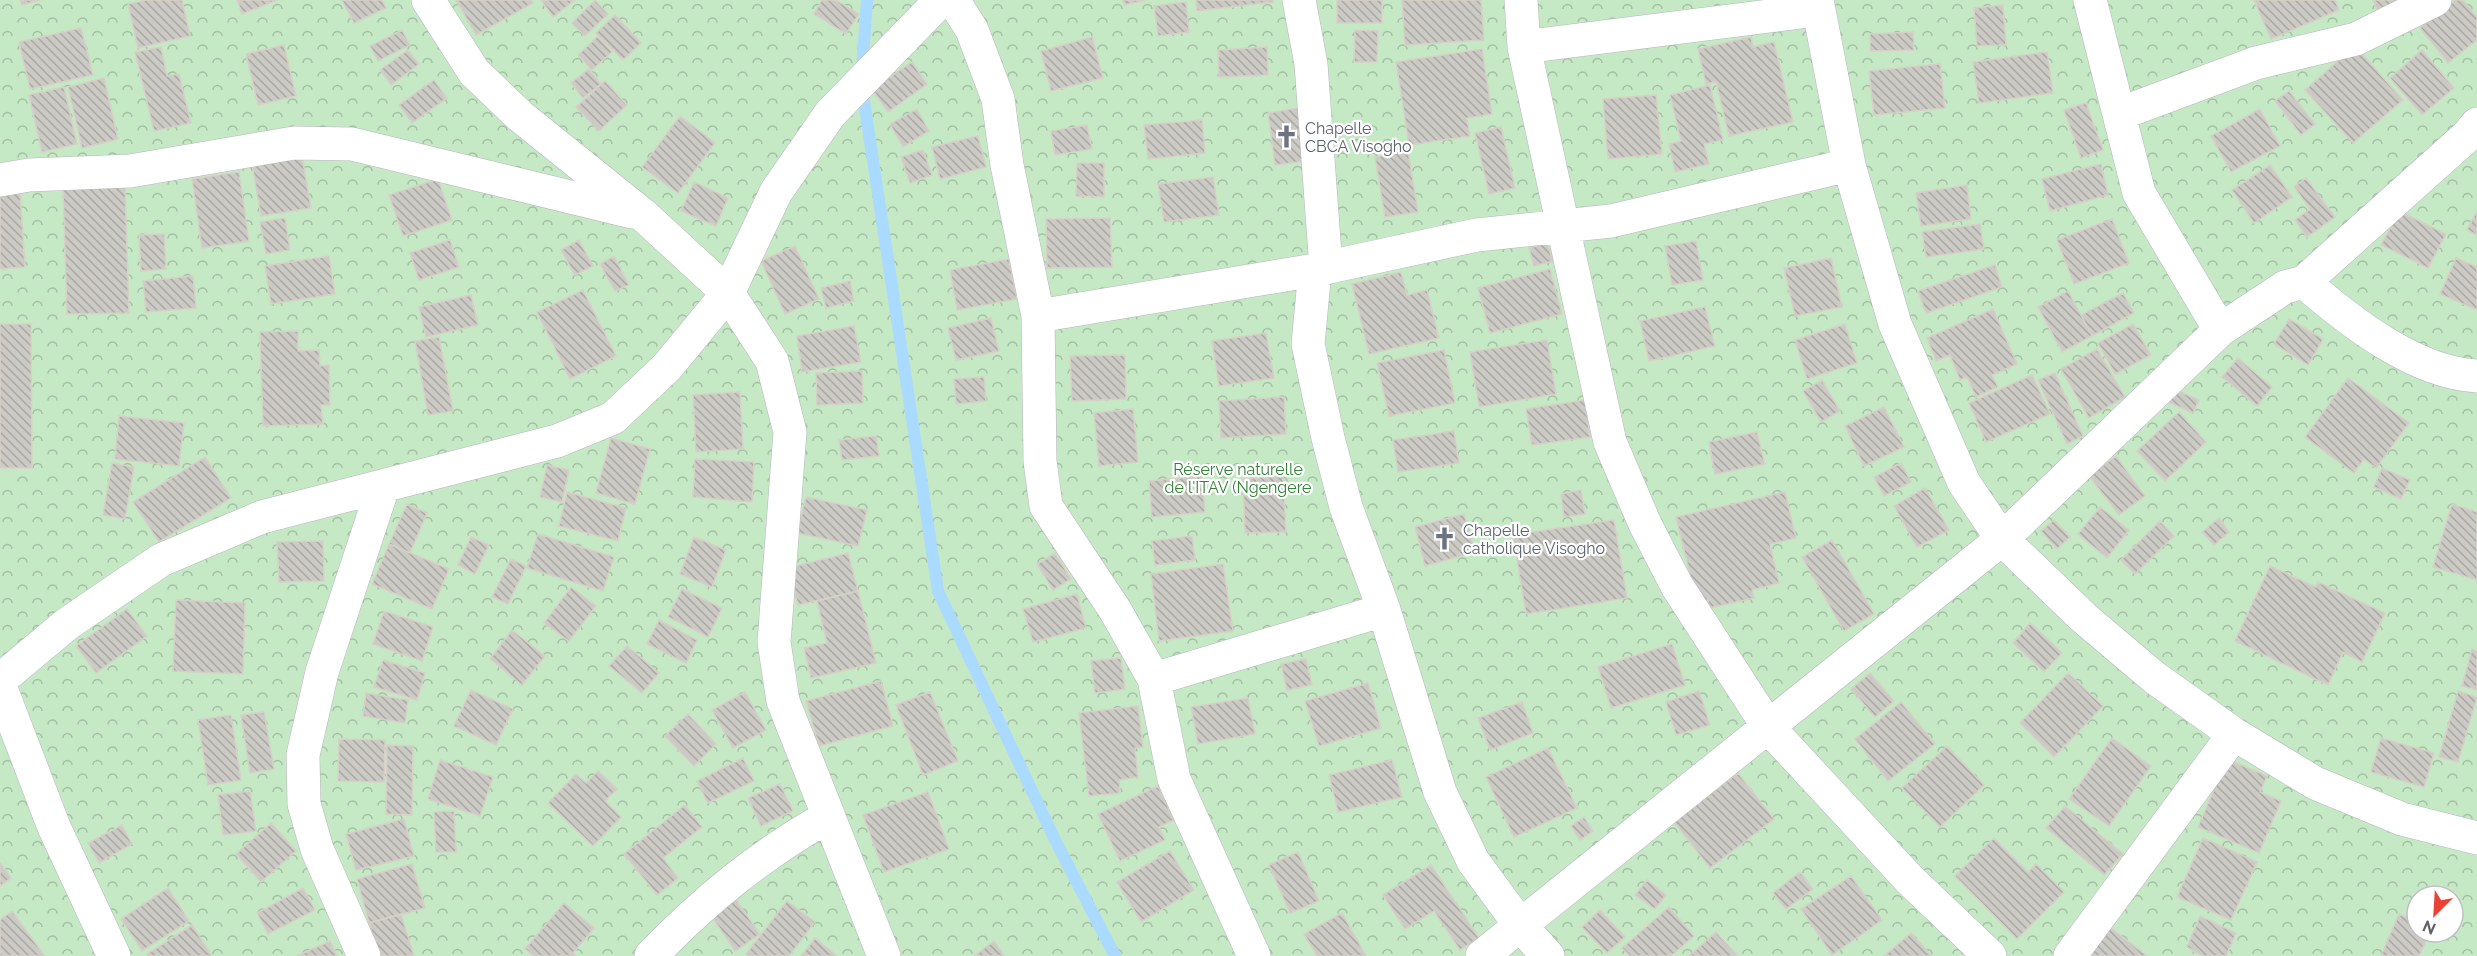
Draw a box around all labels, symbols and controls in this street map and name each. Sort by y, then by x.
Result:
place label: Chapelle CBCA Visogho [1305,119,1412,156]
church icon: Chapelle CBCA Visogho [1274,124,1300,150]
park label: Réserve naturelle de l'ITAV (Ngengere [1165,460,1311,497]
place label: Chapelle catholique Visogho [1463,521,1605,558]
church icon: Chapelle catholique Visogho [1432,526,1458,552]
north arrow [2405,884,2465,944]
text: N [2420,916,2439,938]

